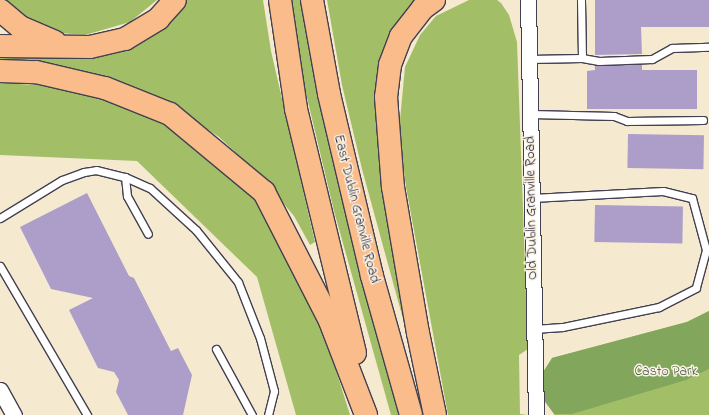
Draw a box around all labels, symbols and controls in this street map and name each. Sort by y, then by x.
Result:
street label: East Dublin Granville Road [329,133,383,285]
street label: Old Dublin Granville Road [522,136,542,280]
park label: Casto Park [634,364,698,380]

